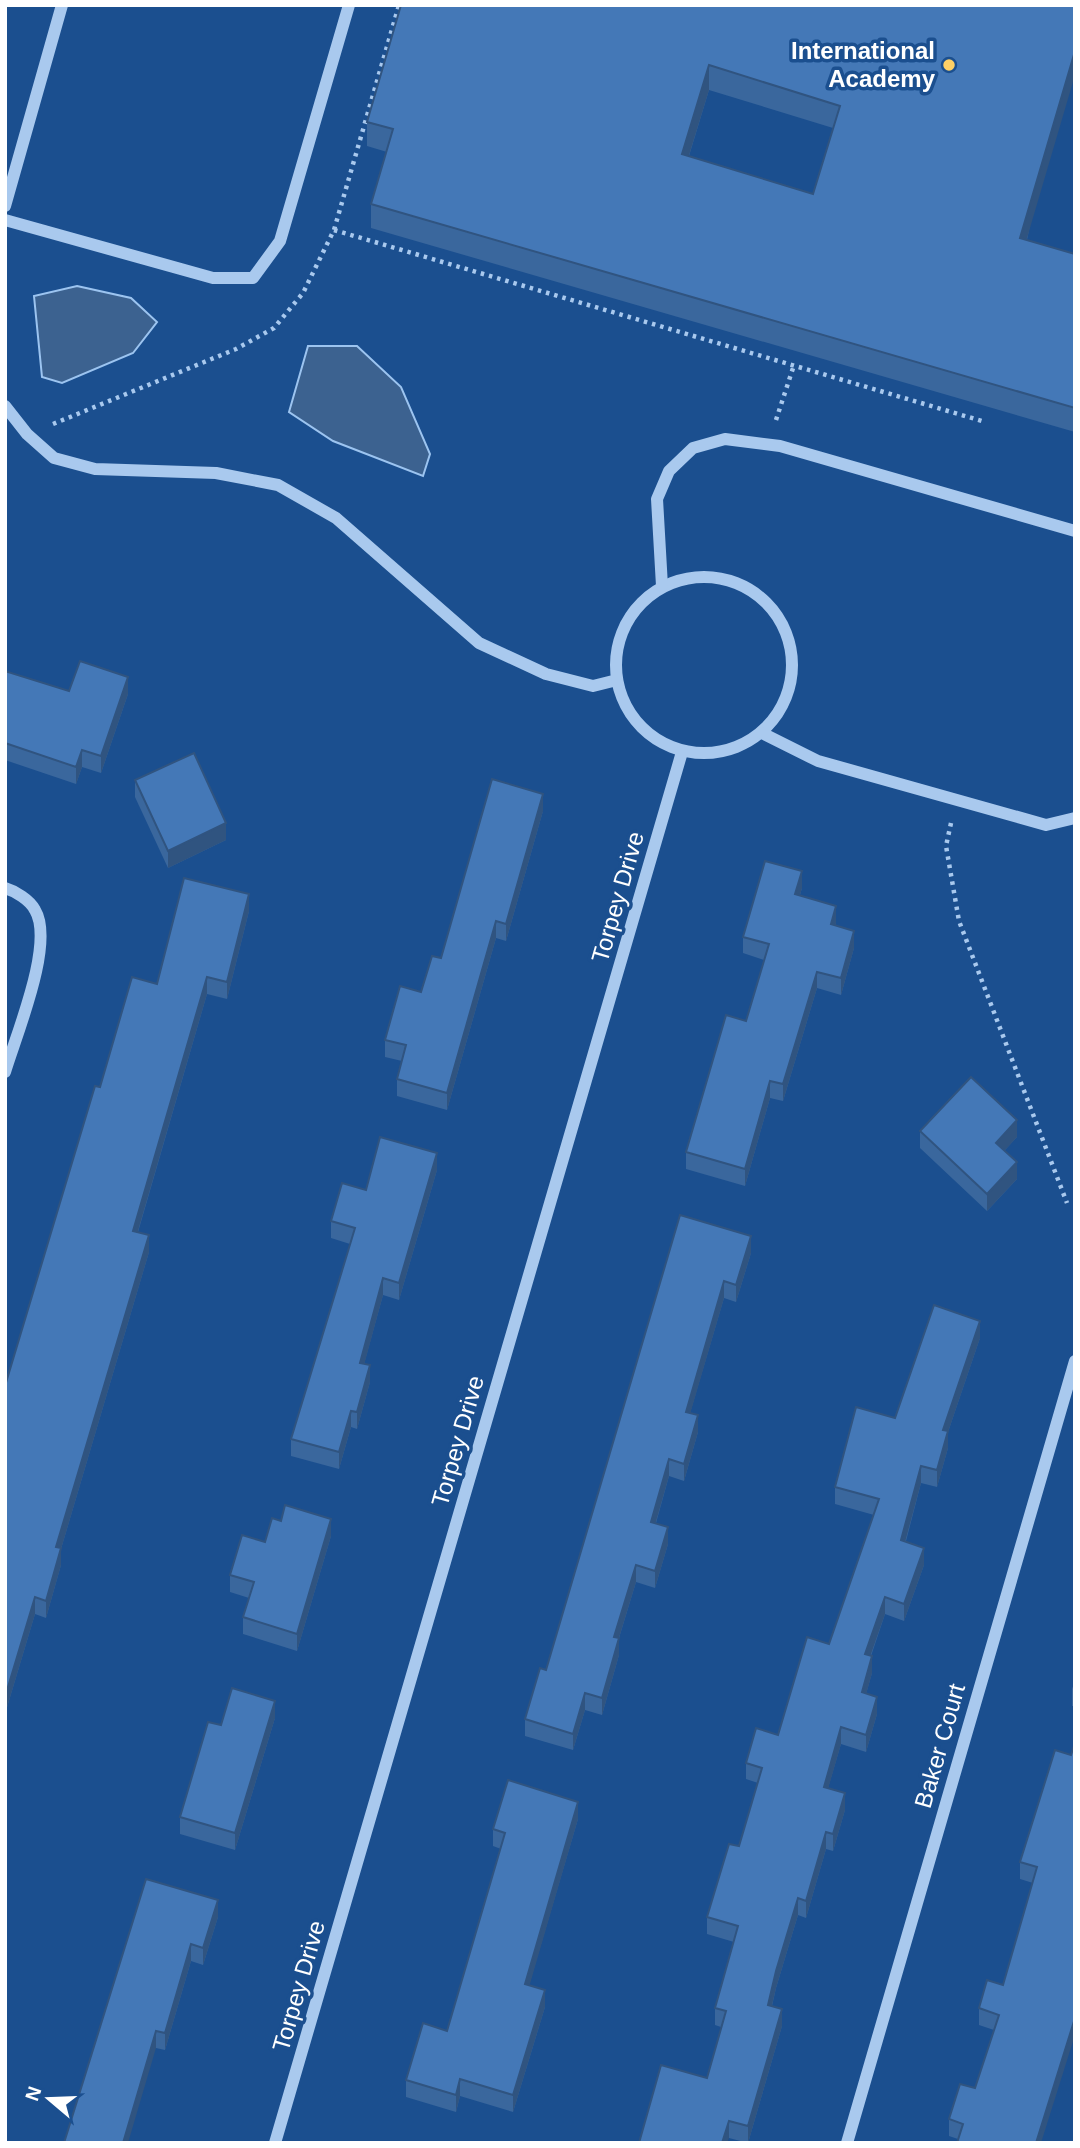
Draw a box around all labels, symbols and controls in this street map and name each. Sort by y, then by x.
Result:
place label: International Academy [791,37,936,92]
marker: International Academy [941,57,957,73]
street label: Torpey Drive [586,828,649,965]
street label: Torpey Drive [426,1372,489,1509]
street label: Baker Court [909,1680,970,1811]
street label: Torpey Drive [267,1917,330,2054]
north arrow [14,2064,84,2134]
text: N [21,2084,46,2104]

